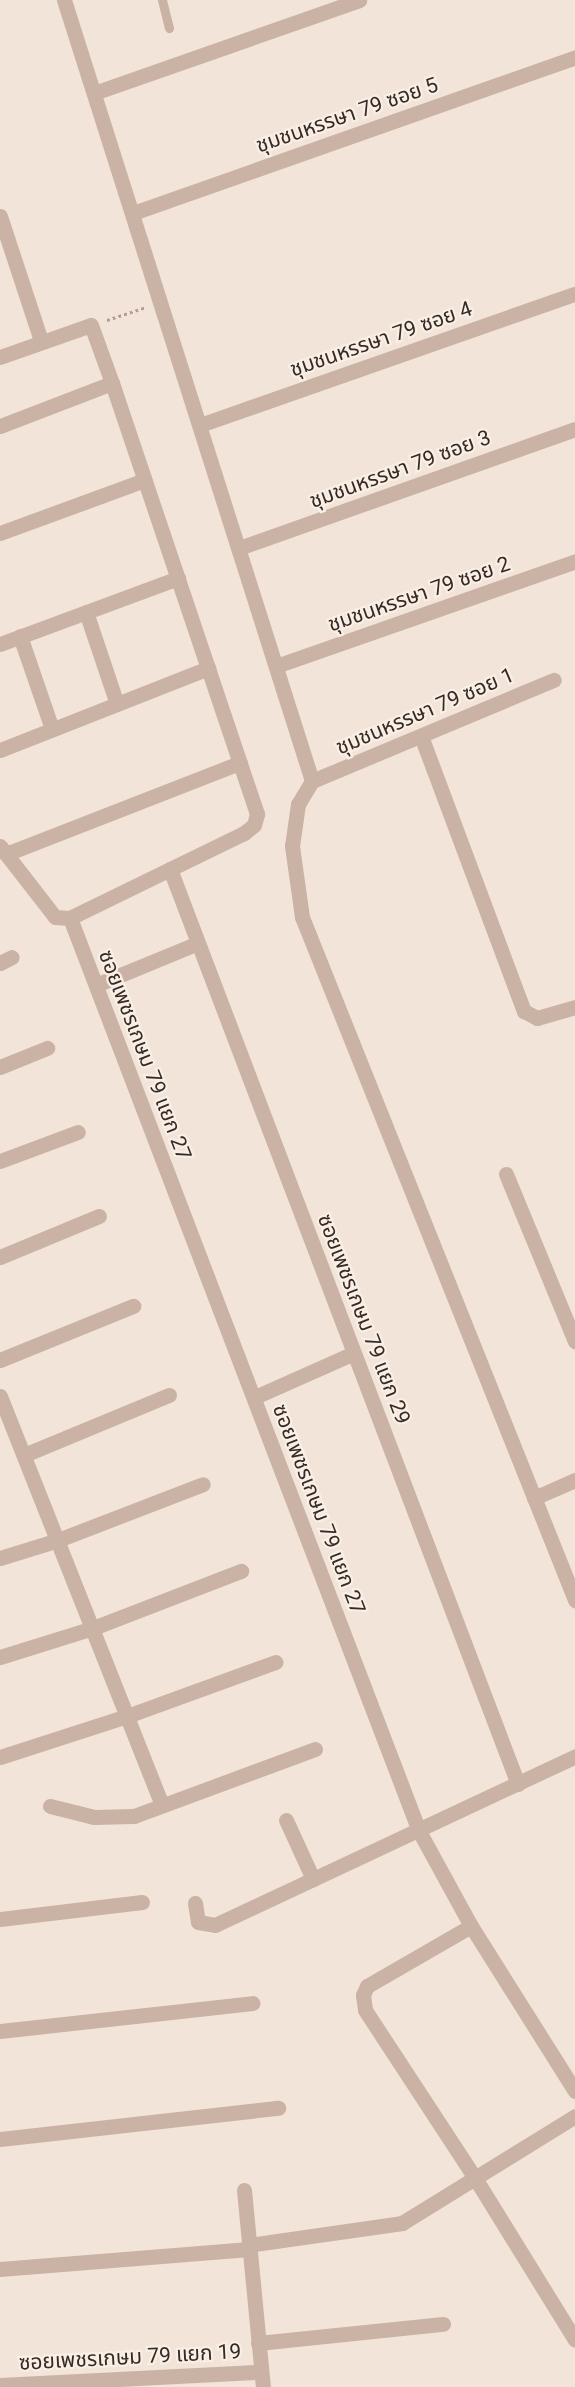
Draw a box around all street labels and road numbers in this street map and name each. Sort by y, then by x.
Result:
street label: ชุมชนหรรษา 79 ซอย 5 [253,72,441,158]
street label: ชุมชนหรรษา 79 ซอย 4 [287,296,475,382]
street label: ชุมชนหรรษา 79 ซอย 3 [306,425,494,513]
street label: ชุมชนหรรษา 79 ซอย 2 [325,551,513,637]
street label: ชุมชนหรรษา 79 ซอย 1 [332,662,518,760]
street label: ซอยเพชรเกษม 79 แยก 27 [93,947,197,1163]
street label: ซอยเพชรเกษม 79 แยก 29 [312,1211,416,1427]
street label: ซอยเพชรเกษม 79 แยก 27 [267,1401,371,1617]
street label: ซอยเพชรเกษม 79 แยก 19 [18,2339,242,2375]

